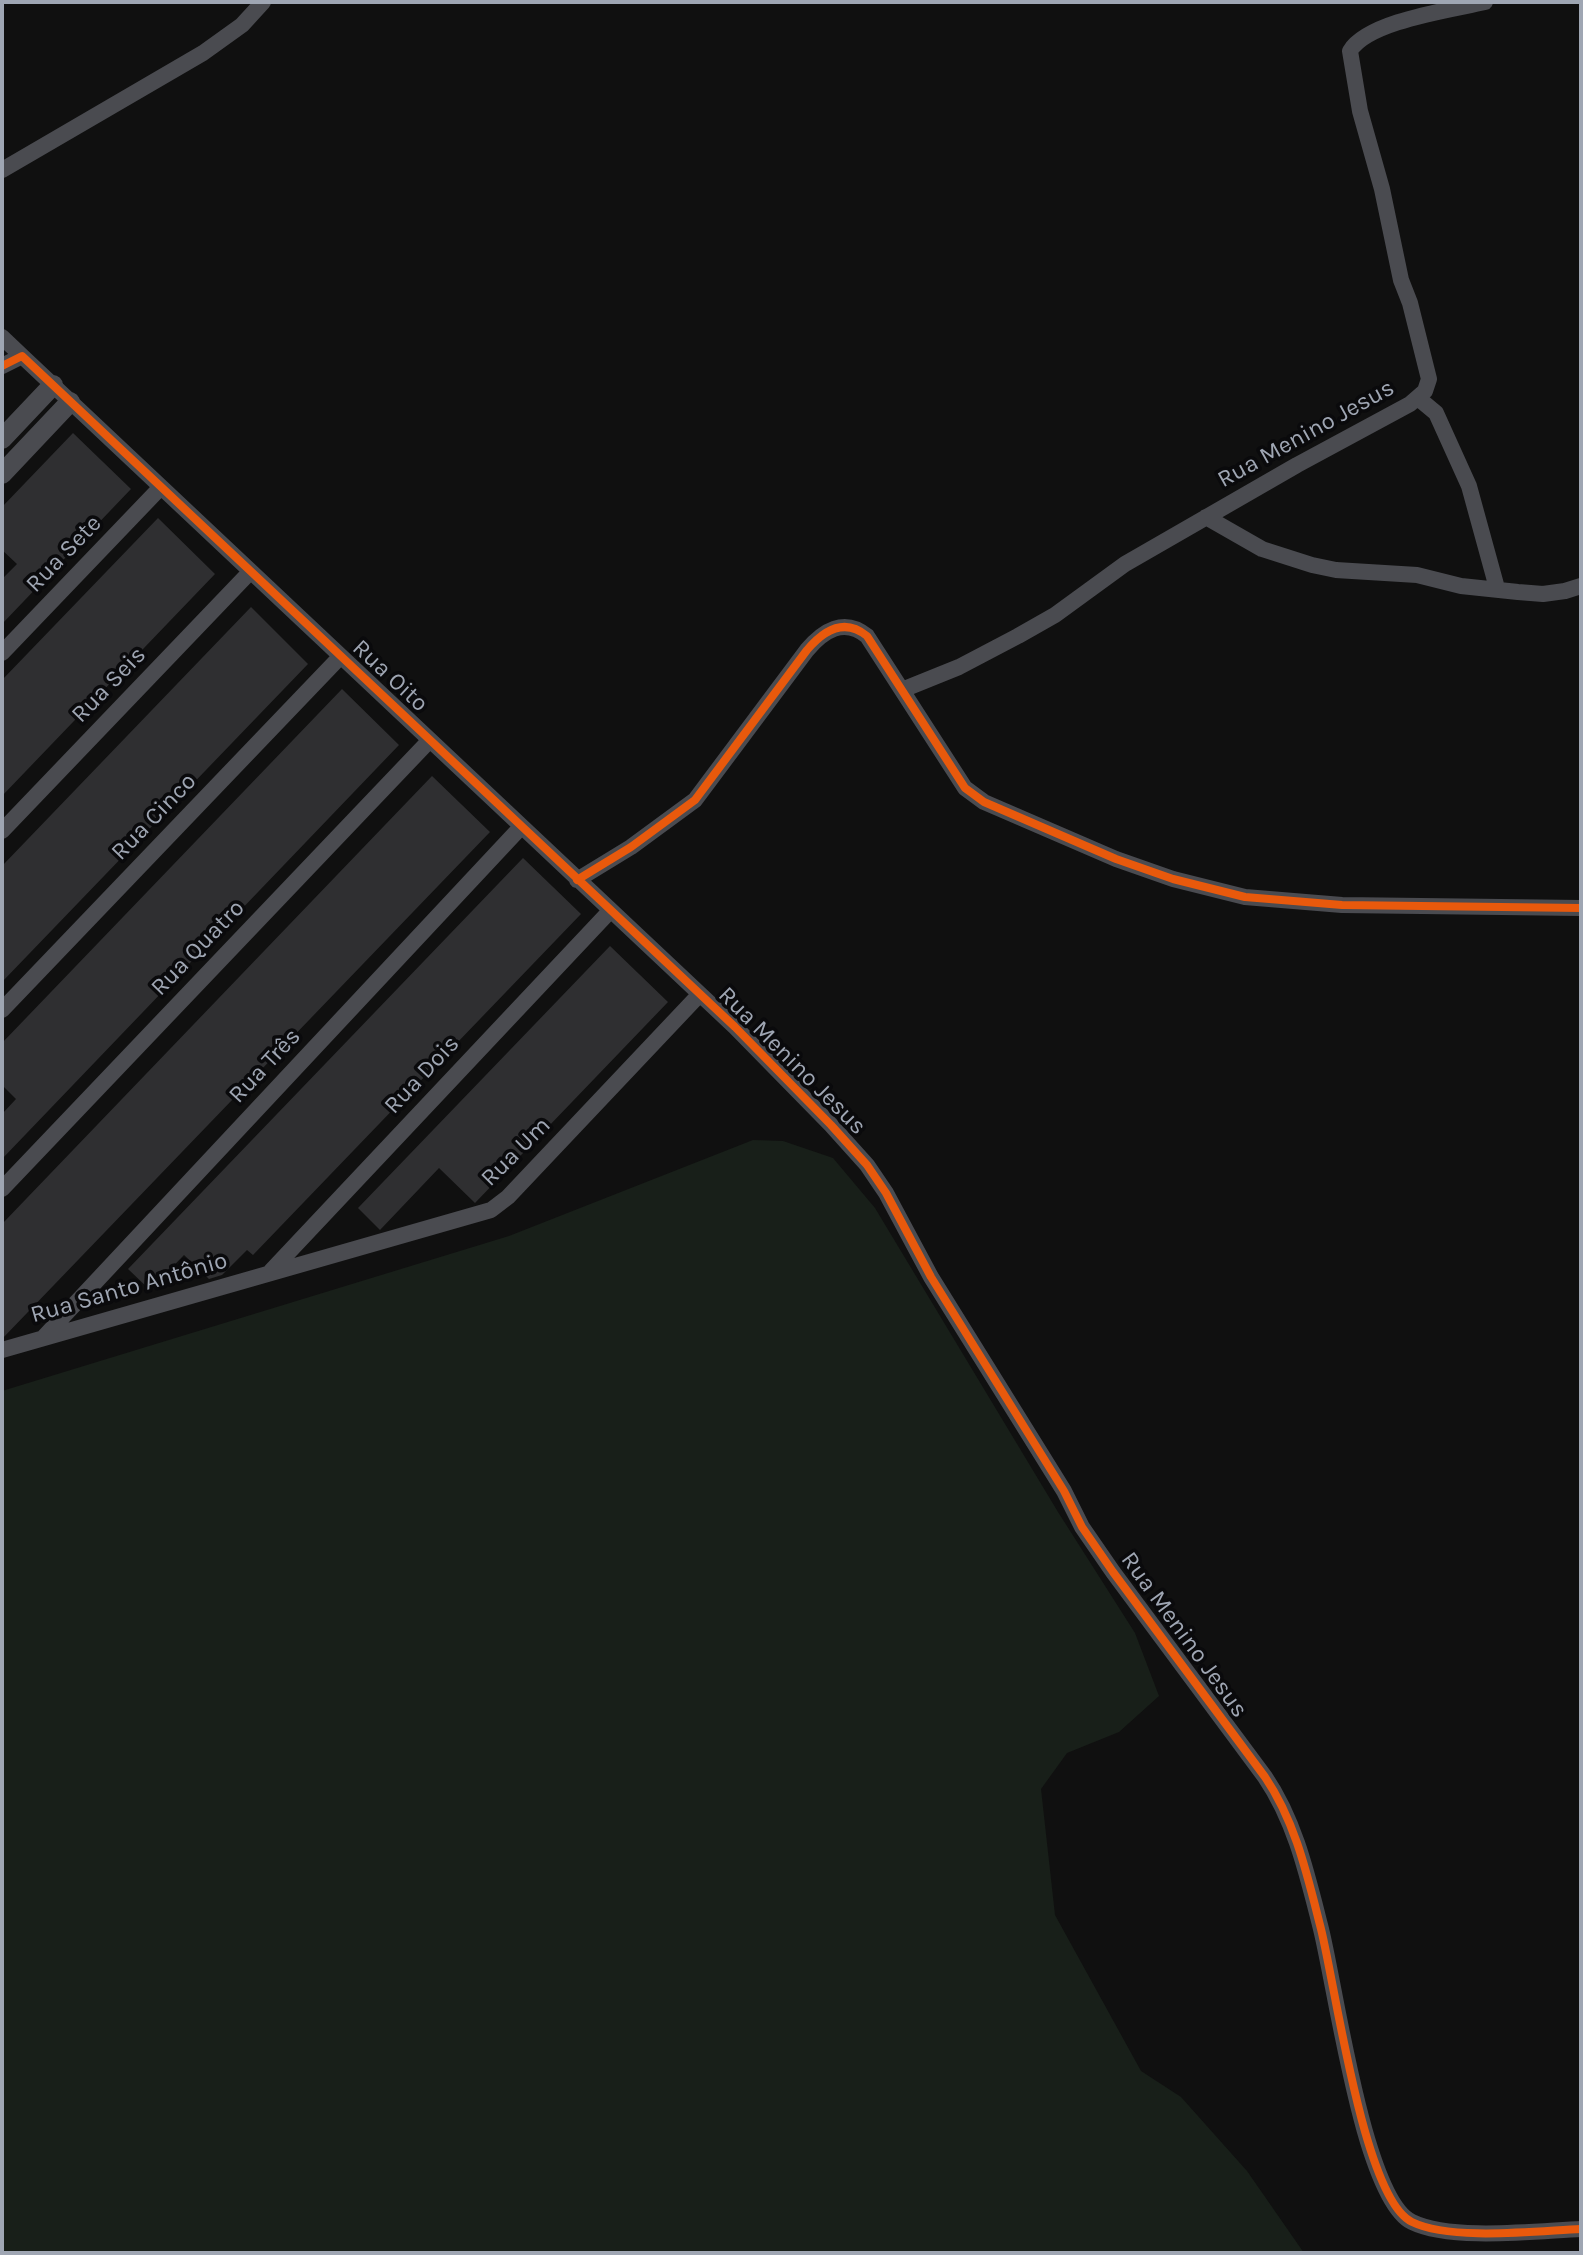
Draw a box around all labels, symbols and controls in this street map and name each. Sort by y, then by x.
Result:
street label: Rua Menino Jesus [1213,374,1399,494]
street label: Rua Sete [20,509,108,599]
street label: Rua Oito [346,634,434,718]
street label: Rua Seis [66,641,152,729]
street label: Rua Cinco [105,767,203,867]
street label: Rua Quatro [145,894,251,1002]
street label: Rua Menino Jesus [712,981,872,1141]
street label: Rua Três [223,1023,307,1109]
street label: Rua Dois [378,1030,466,1120]
street label: Rua Um [475,1111,557,1193]
street label: Rua Santo Antônio [27,1246,231,1330]
street label: Rua Menino Jesus [1114,1547,1254,1723]

